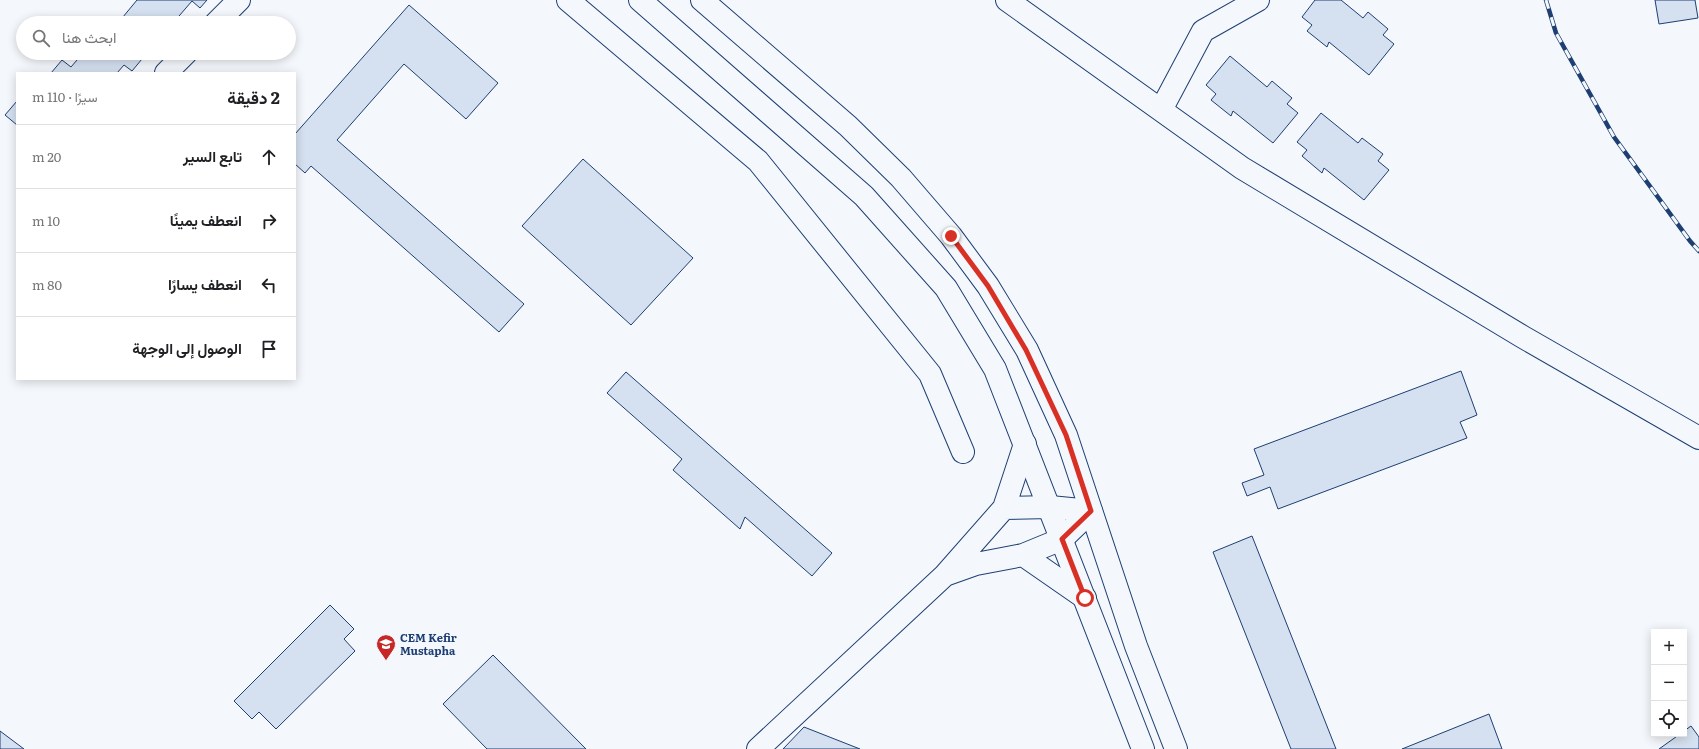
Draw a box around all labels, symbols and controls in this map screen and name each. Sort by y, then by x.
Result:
search box [16,16,296,60]
text: ابحث هنا [62,25,116,48]
icon: search [30,27,52,49]
text: 2 دقيقة [227,84,280,109]
text: سيرًا · 110 m [32,87,97,106]
text: تابع السير [183,144,242,167]
icon: ahead [258,146,280,168]
text: 20 m [32,147,61,166]
text: انعطف يمينًا [170,208,242,231]
icon: right [258,210,280,232]
text: 10 m [32,211,60,230]
route end [942,227,960,245]
text: انعطف يسارًا [168,272,242,295]
icon: left [258,274,280,296]
text: 80 m [32,275,62,294]
text: الوصول إلى الوجهة [132,336,242,359]
icon: arrive [258,338,280,360]
route start [1076,589,1094,607]
place label: CEM Kefir Mustapha [400,629,457,658]
map controls [1651,629,1687,737]
button: + [1651,629,1687,665]
school or university icon: CEM Kefir Mustapha [375,633,397,661]
button: − [1651,665,1687,701]
button: locate [1651,701,1687,737]

